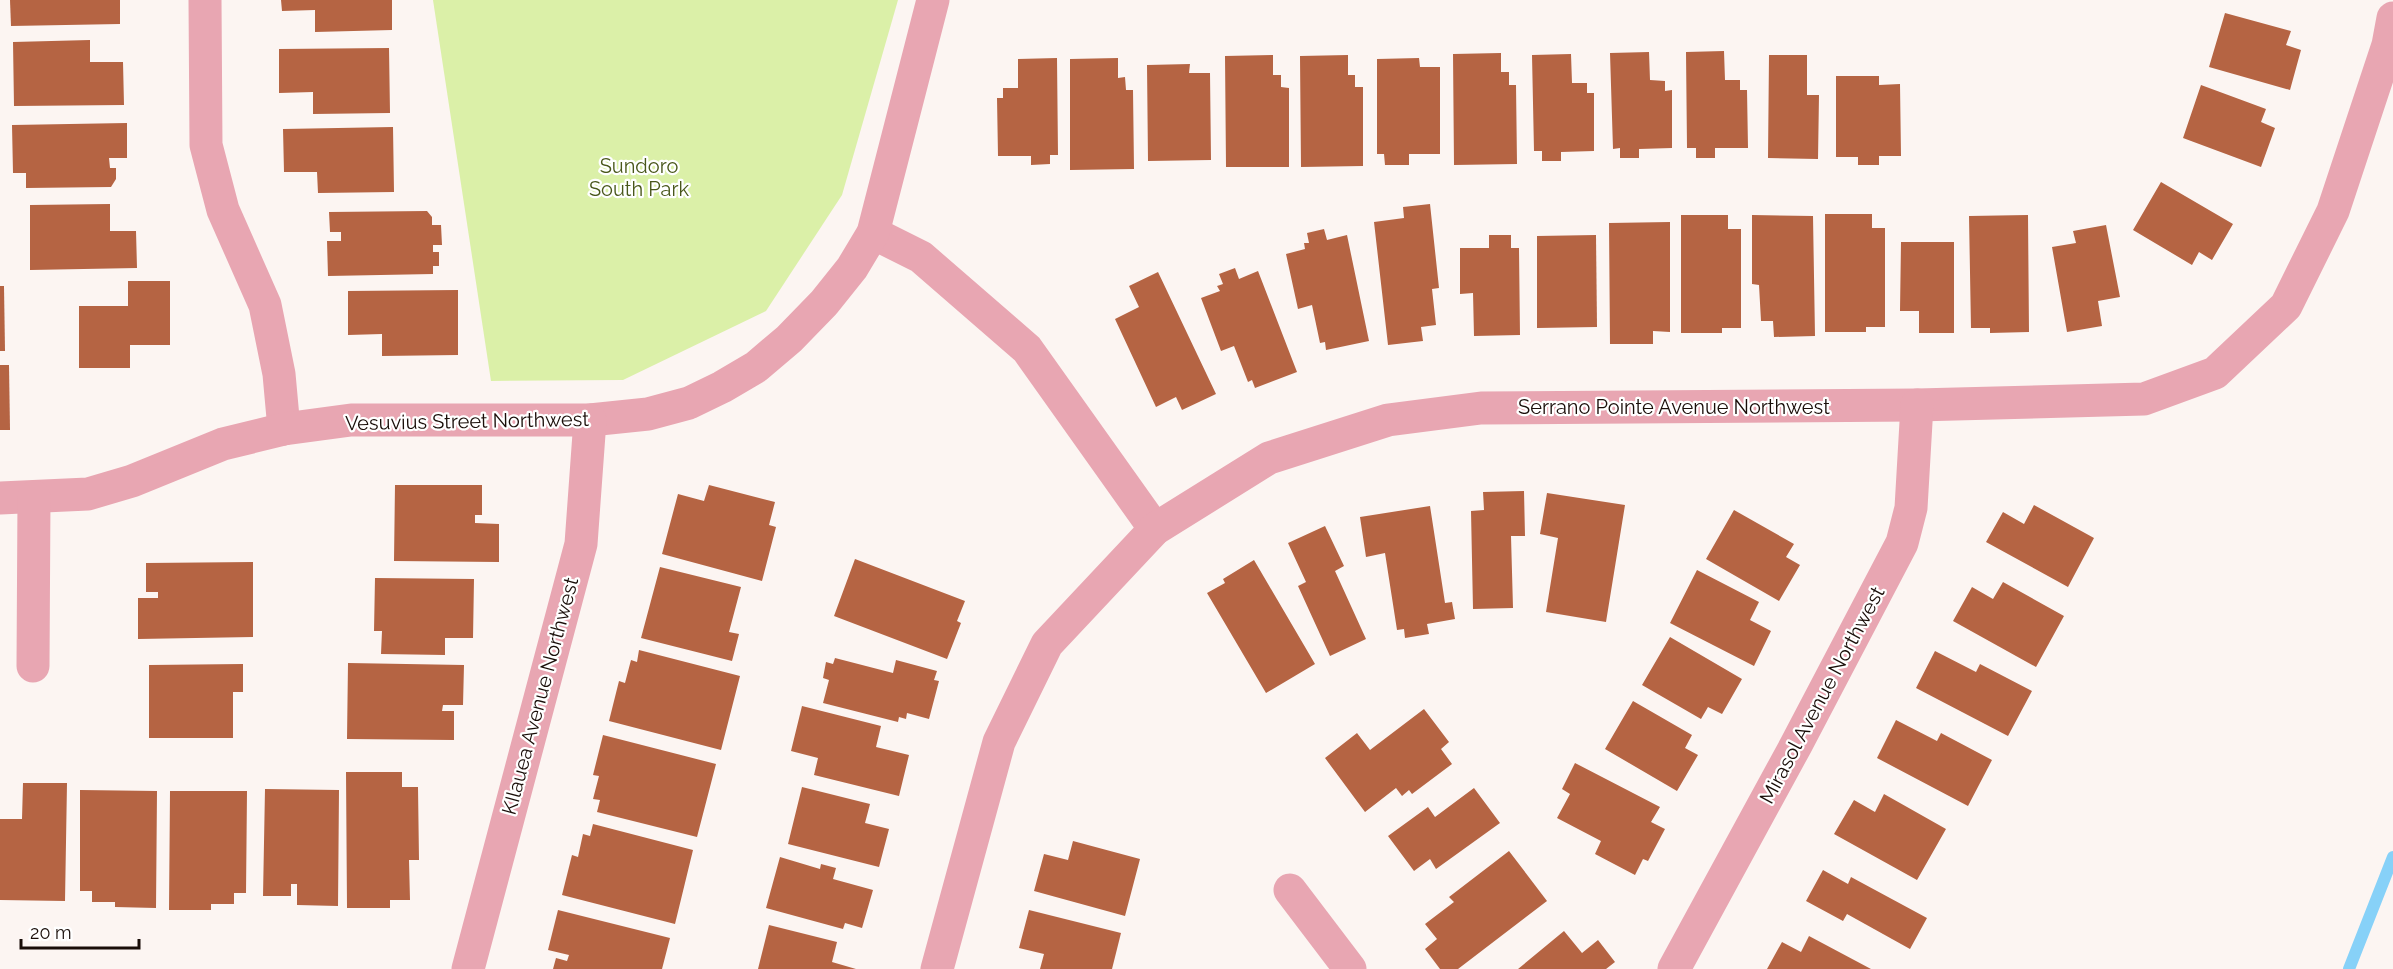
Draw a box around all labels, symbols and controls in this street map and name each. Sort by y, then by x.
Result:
park label: Sundoro South Park [589,154,690,201]
street label: Serrano Pointe Avenue Northwest [1518,395,1830,419]
street label: Vesuvius Street Northwest [345,407,590,435]
street label: KIlauea Avenue Northwest [497,574,583,817]
street label: Mirasol Avenue Northwest [1755,582,1890,808]
scale bar [21,912,140,950]
text: 20 m [30,922,72,943]

